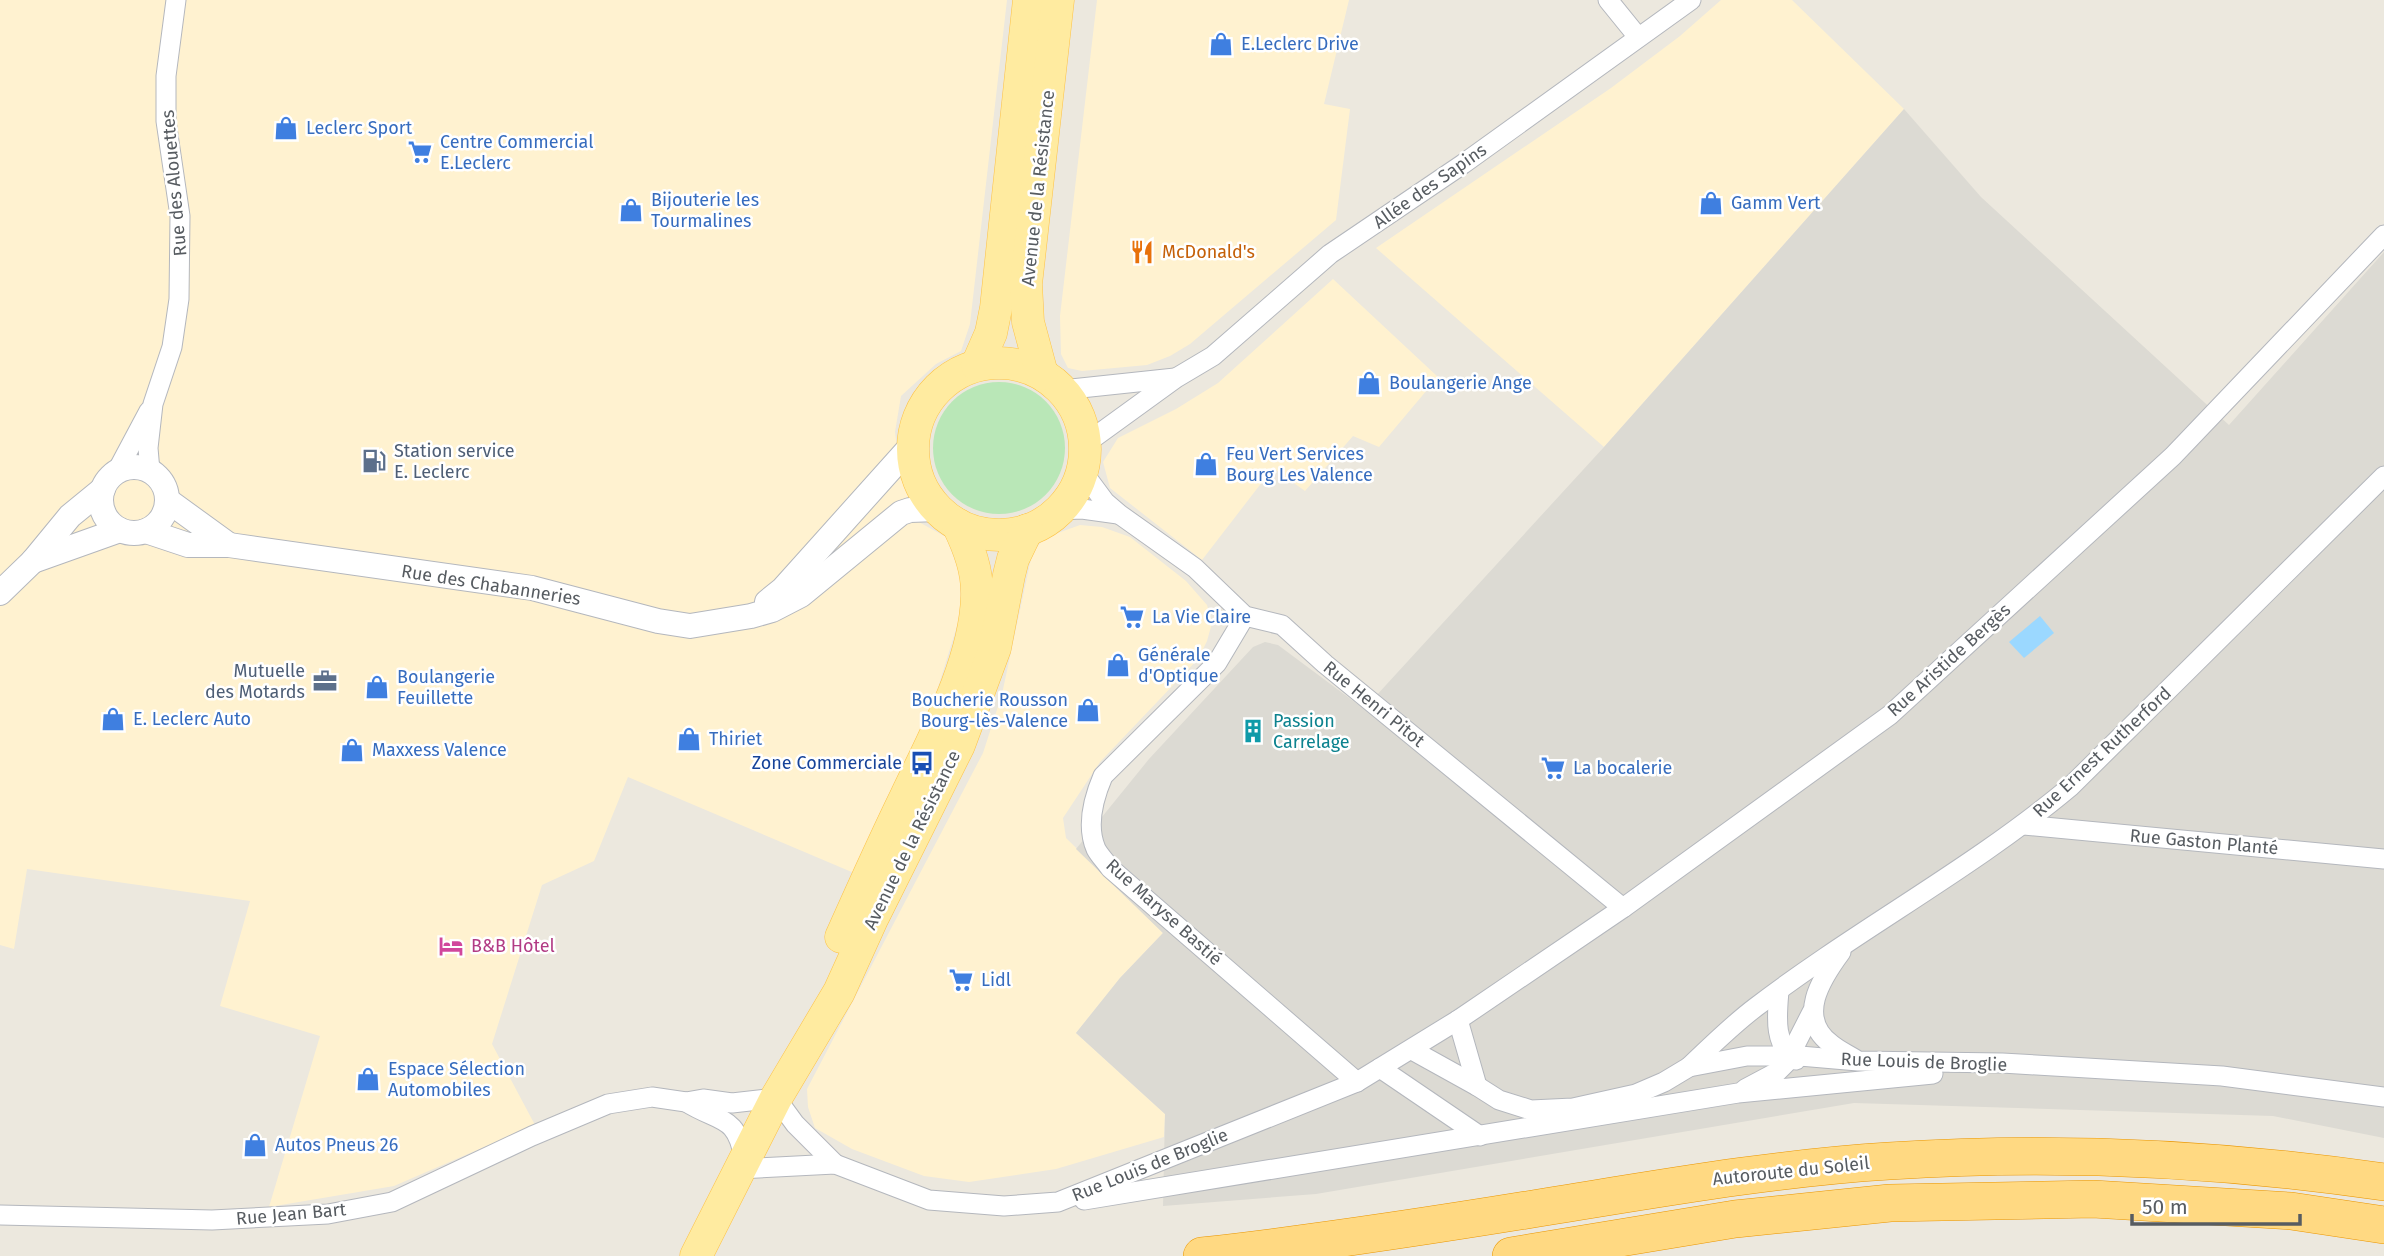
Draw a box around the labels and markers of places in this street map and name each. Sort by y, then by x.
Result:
shop icon: E.Leclerc Drive [1207,30,1235,58]
place label: E.Leclerc Drive [1241,33,1359,55]
shop icon: Leclerc Sport [272,114,300,142]
place label: Leclerc Sport [306,117,413,139]
place label: Centre Commercial E.Leclerc [440,131,593,174]
supermarket icon: Centre Commercial E.Leclerc [406,138,434,166]
place label: Bijouterie les Tourmalines [651,189,759,232]
shop icon: Gamm Vert [1697,189,1725,217]
place label: Gamm Vert [1731,192,1821,214]
shop icon: Bijouterie les Tourmalines [617,196,645,224]
restaurant icon: McDonald's [1128,238,1156,266]
place label: McDonald's [1162,241,1255,263]
shop icon: Boulangerie Ange [1355,369,1383,397]
place label: Boulangerie Ange [1389,372,1532,394]
place label: Station service E. Leclerc [394,440,515,483]
place label: Feu Vert Services Bourg Les Valence [1226,443,1373,486]
fuel station icon: Station service E. Leclerc [360,447,388,475]
shop icon: Feu Vert Services Bourg Les Valence [1192,450,1220,478]
supermarket icon: La Vie Claire [1118,603,1146,631]
place label: La Vie Claire [1152,606,1251,628]
place label: Générale d'Optique [1138,644,1218,687]
shop icon: Générale d'Optique [1104,651,1132,679]
place label: Mutuelle des Motards [205,660,305,703]
place label: Boulangerie Feuillette [397,666,495,709]
office icon: Mutuelle des Motards [311,667,339,695]
shop icon: Boulangerie Feuillette [363,673,391,701]
place label: Boucherie Rousson Bourg-lès-Valence [911,689,1068,732]
shop icon: Boucherie Rousson Bourg-lès-Valence [1074,696,1102,724]
shop icon: E. Leclerc Auto [99,705,127,733]
place label: E. Leclerc Auto [133,708,251,730]
place label: Passion Carrelage [1273,710,1350,753]
building icon: Passion Carrelage [1239,717,1267,745]
shop icon: Thiriet [675,725,703,753]
place label: Thiriet [709,728,763,750]
shop icon: Maxxess Valence [338,736,366,764]
place label: Maxxess Valence [372,739,507,761]
bus stop icon: Zone Commerciale [908,749,936,777]
place label: Zone Commerciale [752,752,902,774]
supermarket icon: La bocalerie [1539,754,1567,782]
place label: La bocalerie [1573,757,1672,779]
hotel icon: B&B Hôtel [437,932,465,960]
place label: B&B Hôtel [471,935,555,957]
supermarket icon: Lidl [947,966,975,994]
place label: Lidl [981,969,1011,991]
place label: Espace Sélection Automobiles [388,1058,525,1101]
shop icon: Espace Sélection Automobiles [354,1065,382,1093]
shop icon: Autos Pneus 26 [241,1131,269,1159]
place label: Autos Pneus 26 [275,1134,398,1156]

